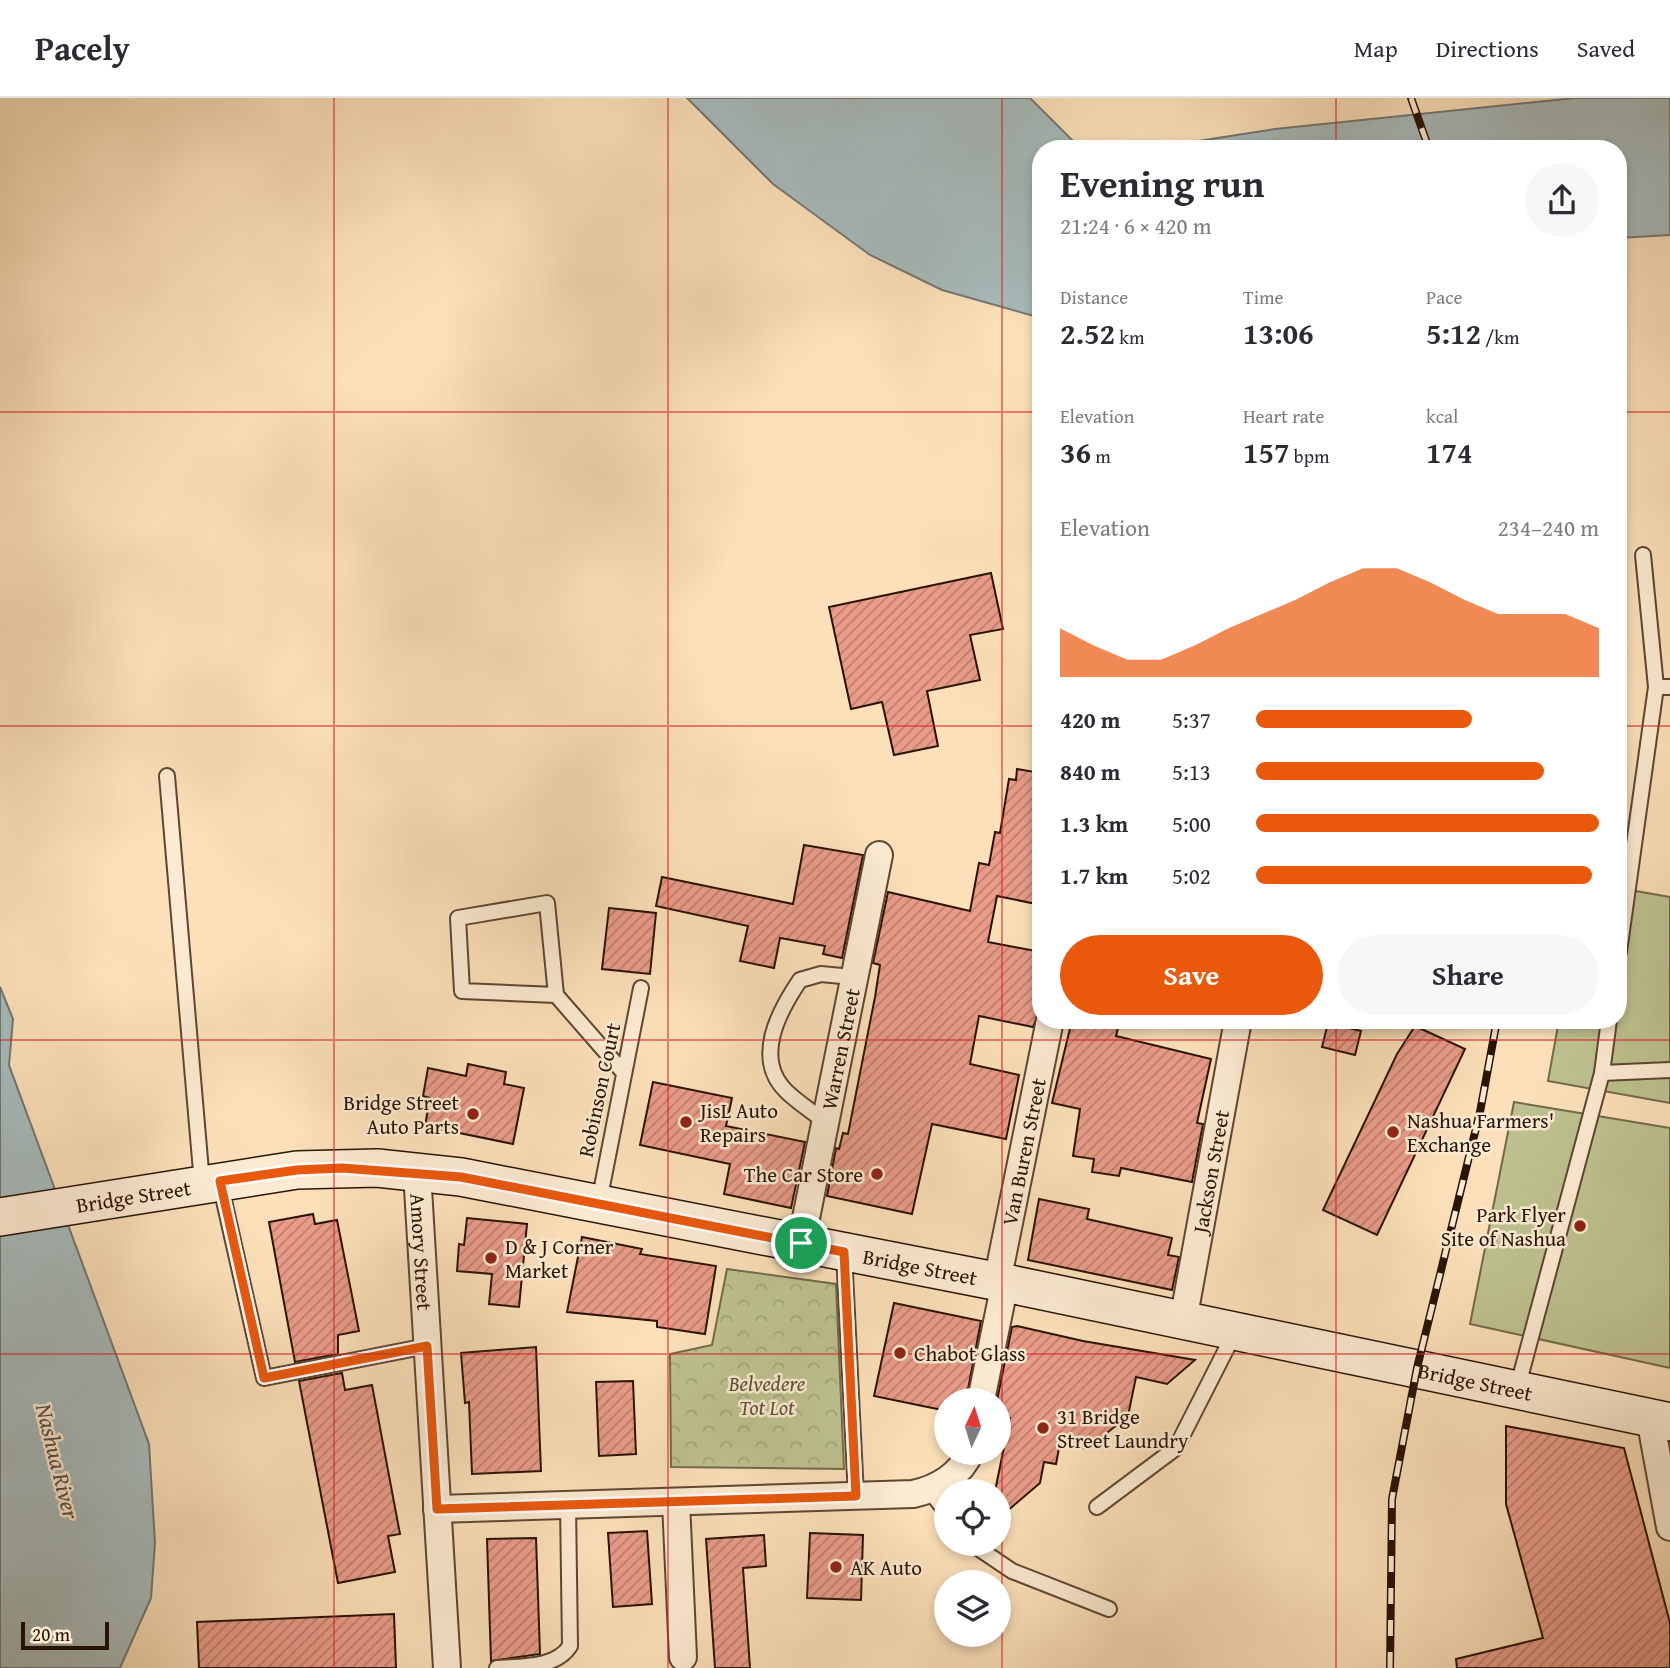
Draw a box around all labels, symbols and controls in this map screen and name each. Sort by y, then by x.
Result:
text: Pacely [35,24,130,72]
text: Map [1354,31,1398,66]
text: Directions [1436,31,1539,66]
text: Saved [1577,31,1635,66]
text: Evening run [1060,155,1264,211]
button: share [1525,163,1599,237]
text: 21:24 · 6 × 420 m [1060,209,1212,242]
text: Distance [1060,283,1128,311]
text: Time [1243,283,1283,311]
text: Pace [1426,283,1463,311]
text: 2.52 [1060,311,1115,355]
text: 13:06 [1243,311,1314,355]
text: 5:12 [1426,311,1481,355]
text: km [1115,323,1144,351]
text: /km [1481,323,1519,351]
text: Elevation [1060,402,1134,430]
text: Heart rate [1243,402,1324,430]
text: kcal [1426,402,1458,430]
text: 36 [1060,430,1091,474]
text: 157 [1243,430,1290,474]
text: 174 [1426,430,1473,474]
text: m [1091,442,1111,470]
text: bpm [1290,442,1329,470]
text: Elevation [1060,511,1150,544]
text: 234–240 m [1498,511,1599,544]
text: 420 m [1060,703,1121,736]
text: 5:37 [1172,703,1211,736]
text: 840 m [1060,755,1121,788]
text: 5:13 [1172,755,1211,788]
text: 1.3 km [1060,807,1128,840]
text: 5:00 [1172,807,1211,840]
text: 1.7 km [1060,859,1128,892]
text: 5:02 [1172,859,1211,892]
button: Save [1060,935,1323,1015]
button: Share [1337,935,1599,1015]
street label: Warren Street [813,985,867,1112]
street label: Robinson Court [570,1020,628,1160]
street label: Van Buren Street [993,1075,1054,1228]
place label: Bridge Street Auto Parts [343,1087,460,1142]
place label: JisL Auto Repairs [697,1095,778,1150]
place label: Nashua Farmers' Exchange [1407,1105,1554,1160]
marker: Bridge Street Auto Parts [465,1106,481,1122]
street label: Jackson Street [1183,1107,1237,1239]
marker: JisL Auto Repairs [678,1114,694,1130]
marker: Nashua Farmers' Exchange [1385,1124,1401,1140]
place label: The Car Store [744,1159,863,1190]
marker: The Car Store [869,1166,885,1182]
street label: Bridge Street [74,1171,194,1220]
street label: Amory Street [403,1192,441,1312]
place label: Park Flyer Site of Nashua [1441,1199,1566,1254]
pin [771,1213,831,1273]
marker: Park Flyer Site of Nashua [1572,1218,1588,1234]
icon: arrive [782,1224,820,1262]
place label: D & J Corner Market [505,1231,614,1286]
street label: Bridge Street [860,1240,981,1293]
marker: D & J Corner Market [483,1250,499,1266]
place label: Chabot Glass [914,1338,1026,1369]
marker: Chabot Glass [892,1345,908,1361]
street label: Bridge Street [1416,1354,1536,1408]
park label: Belvedere Tot Lot [728,1368,805,1423]
north arrow [934,1388,1012,1465]
map controls [934,1388,1011,1647]
water label: Nashua River [27,1399,89,1524]
place label: 31 Bridge Street Laundry [1057,1401,1189,1456]
marker: 31 Bridge Street Laundry [1035,1420,1051,1436]
button: locate [934,1479,1011,1556]
place label: AK Auto [850,1552,922,1583]
marker: AK Auto [828,1559,844,1575]
button: layers [934,1570,1011,1647]
scale bar [21,1619,108,1651]
text: 20 m [32,1620,70,1648]

